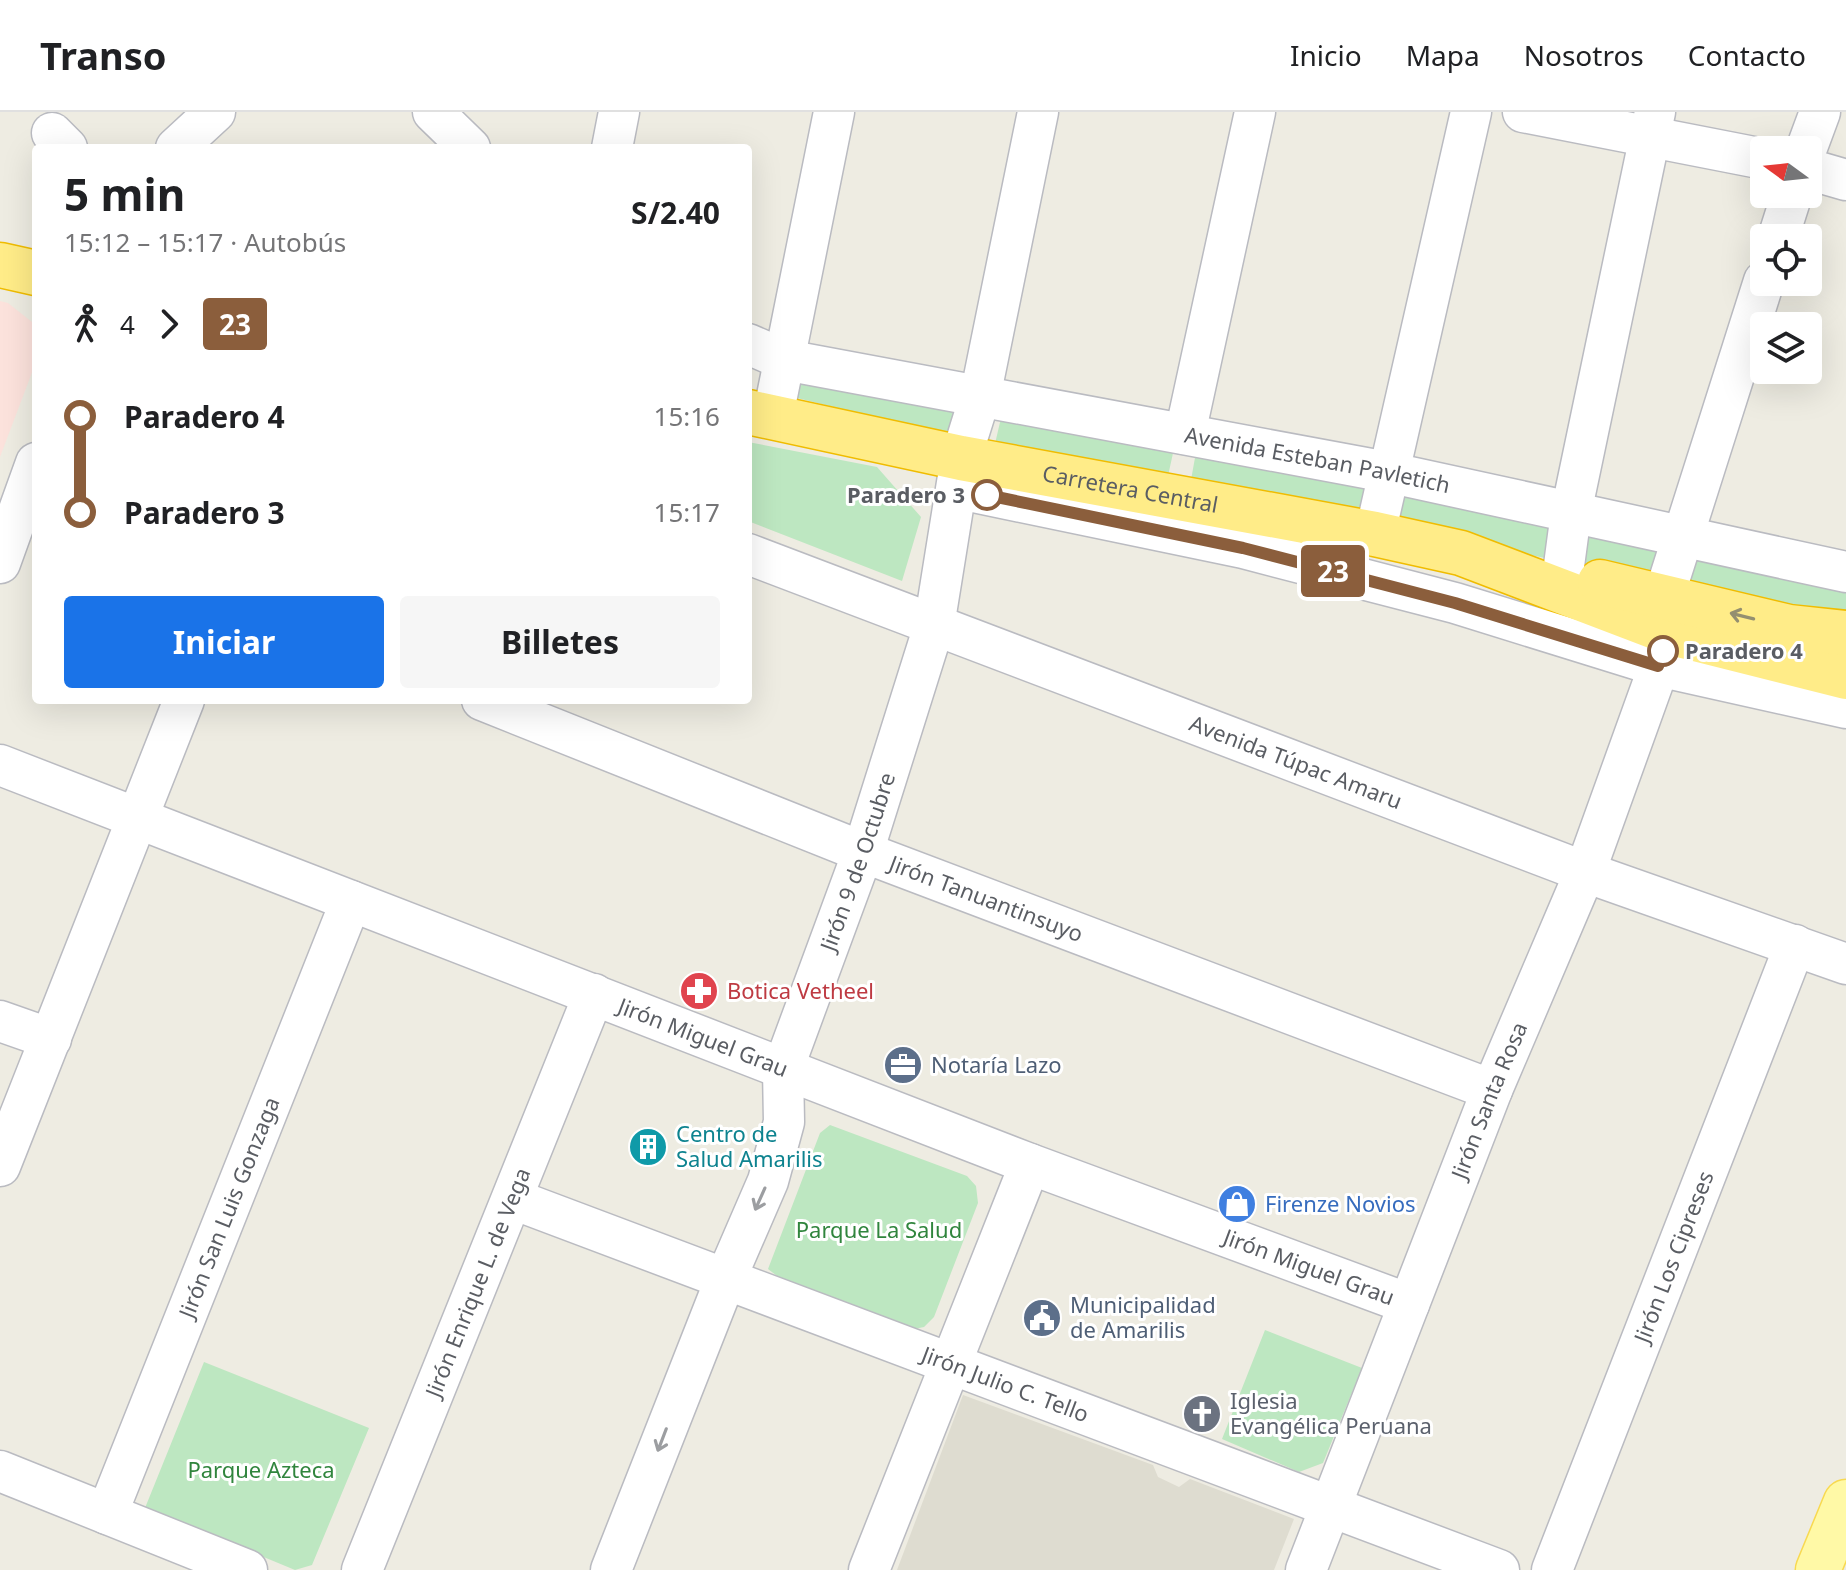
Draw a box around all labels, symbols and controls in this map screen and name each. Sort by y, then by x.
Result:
text: Transo [40,29,167,81]
text: Inicio [1290,36,1362,74]
text: Mapa [1406,36,1480,74]
text: Nosotros [1524,36,1644,74]
text: Contacto [1688,36,1806,74]
north arrow [1750,136,1822,208]
map controls [1750,136,1822,384]
text: 5 min [64,164,185,224]
text: S/2.40 [631,192,720,233]
text: 15:12 – 15:17 · Autobús [64,224,346,260]
button: locate [1750,224,1822,296]
icon: walk [64,302,108,346]
icon: forward [147,302,191,346]
text: 23 [219,305,251,343]
text: 4 [120,306,135,342]
button: layers [1750,312,1822,384]
text: Paradero 4 [124,396,285,437]
text: 15:16 [654,398,720,434]
street label: Avenida Esteban Pavletich [1182,419,1453,499]
street label: Carretera Central [1040,457,1221,519]
place label: Paradero 3 [847,479,965,509]
marker: Paradero 3 [972,480,1002,510]
text: Paradero 3 [124,492,285,533]
text: 15:17 [654,494,720,530]
line badge: 23 [1297,545,1369,597]
text: 23 [1317,552,1349,590]
button: Iniciar [64,596,384,688]
button: Billetes [400,596,720,688]
one-way arrow [1729,607,1755,622]
place label: Paradero 4 [1685,635,1803,665]
marker: Paradero 4 [1648,636,1678,666]
street label: Avenida Túpac Amaru [1186,707,1407,815]
street label: Jirón 9 de Octubre [811,768,901,957]
street label: Jirón Tanuantinsuyo [884,847,1088,948]
pharmacy icon: Botica Vetheel [678,970,720,1012]
place label: Botica Vetheel [727,975,874,1005]
street label: Jirón Miguel Grau [612,989,793,1083]
street label: Jirón Santa Rosa [1442,1017,1533,1185]
office icon: Notaría Lazo [882,1044,924,1086]
place label: Notaría Lazo [931,1049,1062,1079]
street label: Jirón San Luis Gonzaga [170,1092,286,1324]
place label: Centro de Salud Amarilis [676,1118,823,1173]
building icon: Centro de Salud Amarilis [627,1126,669,1168]
street label: Jirón Enrique L. de Vega [416,1163,537,1403]
street label: Jirón Los Cipreses [1625,1166,1720,1349]
shop icon: Firenze Novios [1216,1183,1258,1225]
one-way arrow [752,1186,767,1211]
place label: Firenze Novios [1265,1188,1416,1218]
park label: Parque La Salud [796,1214,962,1244]
street label: Jirón Miguel Grau [1218,1220,1399,1311]
place label: Municipalidad de Amarilis [1070,1289,1216,1344]
public building icon: Municipalidad de Amarilis [1021,1297,1063,1339]
street label: Jirón Julio C. Tello [916,1337,1093,1428]
place label: Iglesia Evangélica Peruana [1230,1385,1432,1440]
church icon: Iglesia Evangélica Peruana [1181,1393,1223,1435]
one-way arrow [654,1427,668,1452]
park label: Parque Azteca [187,1454,335,1484]

